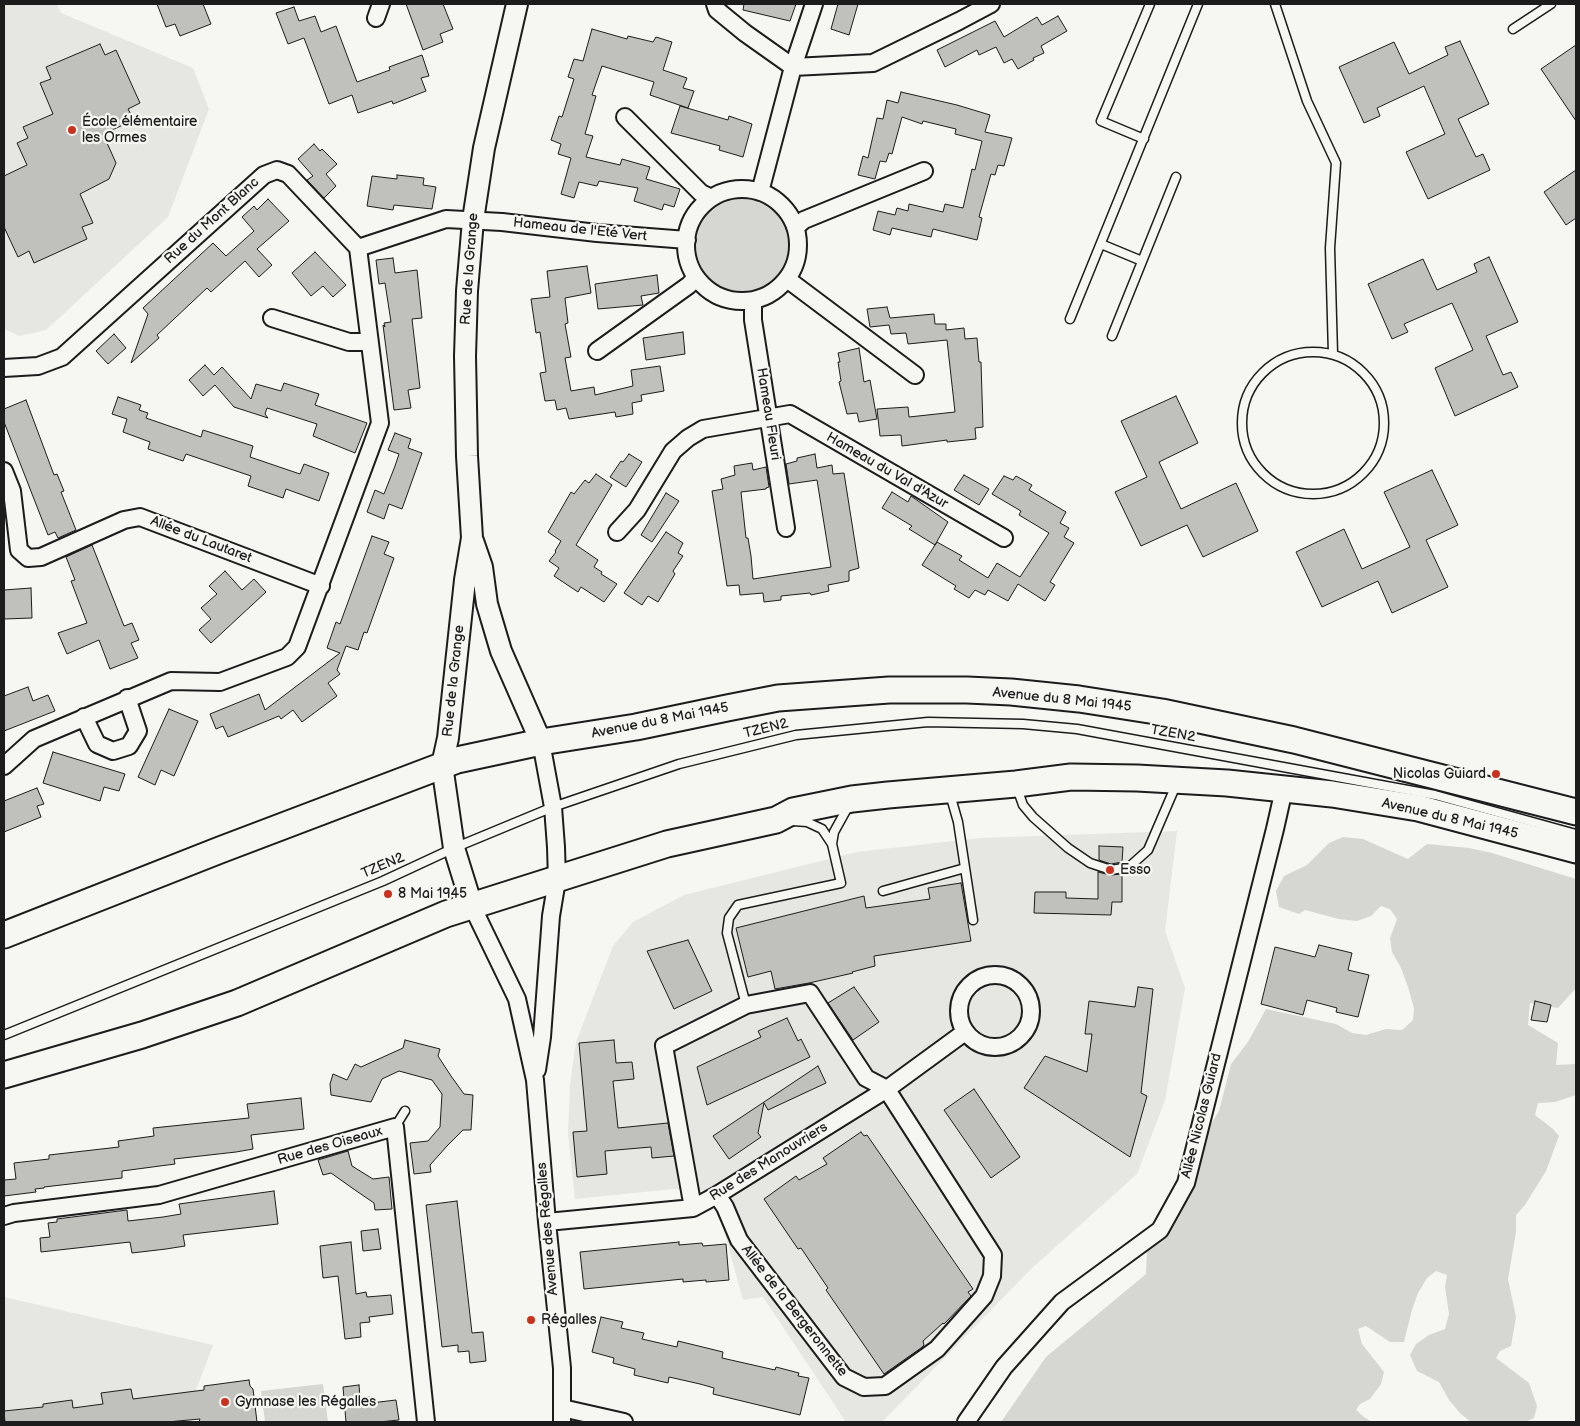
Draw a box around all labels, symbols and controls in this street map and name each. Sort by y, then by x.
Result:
place label: École élémentaire les Ormes [82,114,197,146]
marker: École élémentaire les Ormes [66,124,78,136]
street label: Rue du Mont Blanc [161,174,263,268]
street label: Rue de la Grange [458,212,482,326]
street label: Hameau de l'Eté Vert [512,215,648,245]
street label: Hameau Fleuri [752,367,784,461]
street label: Hameau du Val d'Azur [823,429,951,513]
street label: Allée du Lautaret [148,513,254,567]
street label: Rue de la Grange [440,624,468,738]
street label: Avenue du 8 Mai 1945 [992,684,1132,716]
street label: Avenue du 8 Mai 1945 [590,699,730,743]
street label: TZEN2 [742,715,790,743]
street label: TZEN2 [1149,722,1197,746]
place label: Nicolas Guiard [1393,766,1486,782]
marker: Nicolas Guiard [1490,768,1502,780]
street label: Avenue du 8 Mai 1945 [1380,795,1520,843]
street label: TZEN2 [359,849,407,883]
place label: Esso [1120,862,1151,878]
marker: Esso [1104,864,1116,876]
place label: 8 Mai 1945 [398,886,467,902]
marker: 8 Mai 1945 [382,888,394,900]
street label: Allée Nicolas Guiard [1178,1052,1226,1180]
street label: Rue des Manouvriers [707,1119,831,1205]
street label: Rue des Oiseaux [276,1123,384,1169]
street label: Avenue des Régalles [534,1162,562,1296]
street label: Allée de la Bergeronnette [737,1242,851,1380]
place label: Régalles [541,1312,597,1328]
marker: Régalles [525,1314,537,1326]
place label: Gymnase les Régalles [235,1394,376,1410]
marker: Gymnase les Régalles [219,1396,231,1408]

